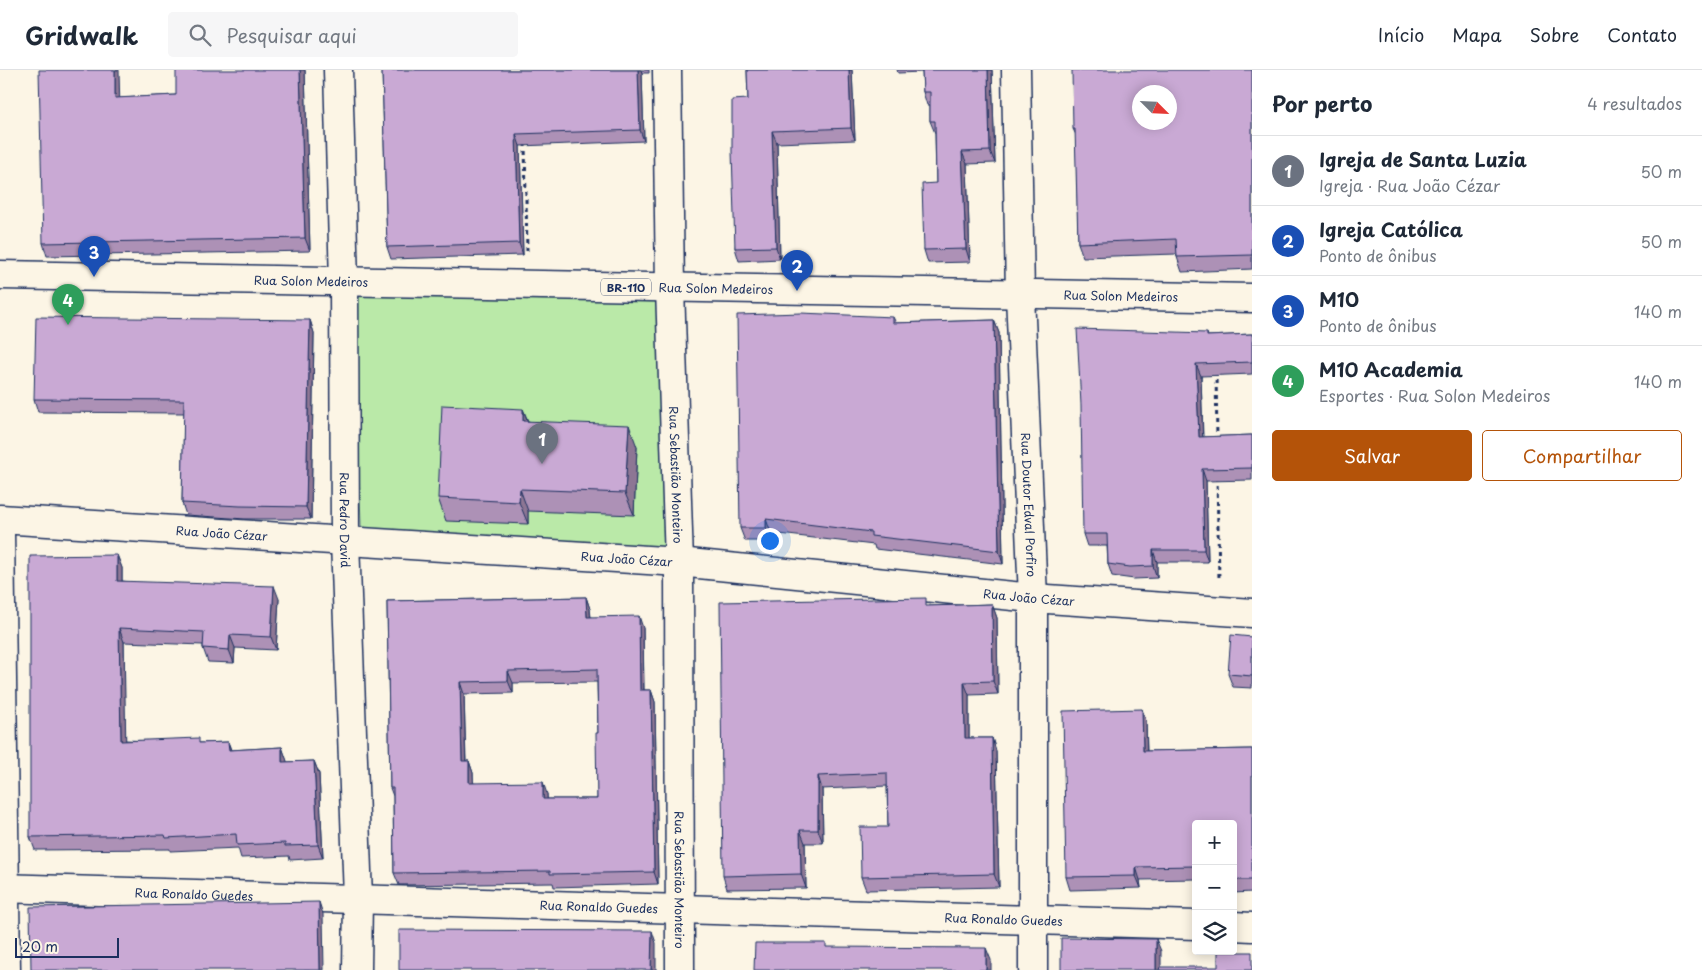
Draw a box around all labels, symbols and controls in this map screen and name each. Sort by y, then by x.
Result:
search box [168,12,518,57]
text: Gridwalk [25,17,138,53]
icon: search [186,21,214,49]
text: Pesquisar aqui [226,21,357,49]
text: Início [1378,21,1424,48]
text: Mapa [1452,21,1502,48]
text: Sobre [1530,21,1579,48]
text: Contato [1607,21,1677,48]
north arrow [1132,85,1177,130]
text: Por perto [1272,87,1372,119]
text: 4 resultados [1587,91,1682,115]
text: Igreja de Santa Luzia [1319,145,1527,173]
text: 1 [1284,159,1292,183]
text: 50 m [1641,159,1682,183]
text: Igreja · Rua João Cézar [1319,173,1500,197]
text: Igreja Católica [1319,215,1463,243]
text: 2 [1282,229,1294,253]
text: 50 m [1641,229,1682,253]
pin: 3 [78,236,110,277]
text: Ponto de ônibus [1319,243,1436,267]
pin: 2 [781,250,813,291]
street label: Rua Solon Medeiros [254,271,369,291]
road number: BR-110 [601,278,651,296]
street label: Rua Solon Medeiros [659,278,774,298]
pin: 4 [52,284,84,325]
text: M10 [1319,285,1359,313]
street label: Rua Solon Medeiros [1063,286,1179,306]
text: 3 [1283,299,1293,323]
text: 140 m [1634,299,1682,323]
text: Ponto de ônibus [1319,313,1436,337]
text: M10 Academia [1319,355,1463,383]
text: 4 [1283,369,1293,393]
text: 140 m [1634,369,1682,393]
text: Esportes · Rua Solon Medeiros [1319,383,1550,407]
street label: Rua Sebastião Monteiro [665,406,687,544]
pin: 1 [526,423,558,464]
button: Salvar [1272,430,1472,481]
button: Compartilhar [1482,430,1682,481]
street label: Rua Doutor Edval Porfiro [1017,432,1041,578]
street label: Rua Pedro David [336,472,355,569]
street label: Rua João Cézar [175,521,269,545]
your location [757,528,783,554]
street label: Rua João Cézar [580,547,674,571]
street label: Rua João Cézar [982,584,1076,610]
street label: Rua Sebastião Monteiro [671,811,689,949]
map controls [1192,820,1237,955]
button: + [1192,820,1237,865]
button: − [1192,865,1237,910]
street label: Rua Ronaldo Guedes [134,883,254,905]
street label: Rua Ronaldo Guedes [539,896,659,917]
street label: Rua Ronaldo Guedes [944,908,1063,930]
button: layers [1192,910,1237,955]
scale bar [15,935,119,958]
text: 20 m [22,936,58,957]

